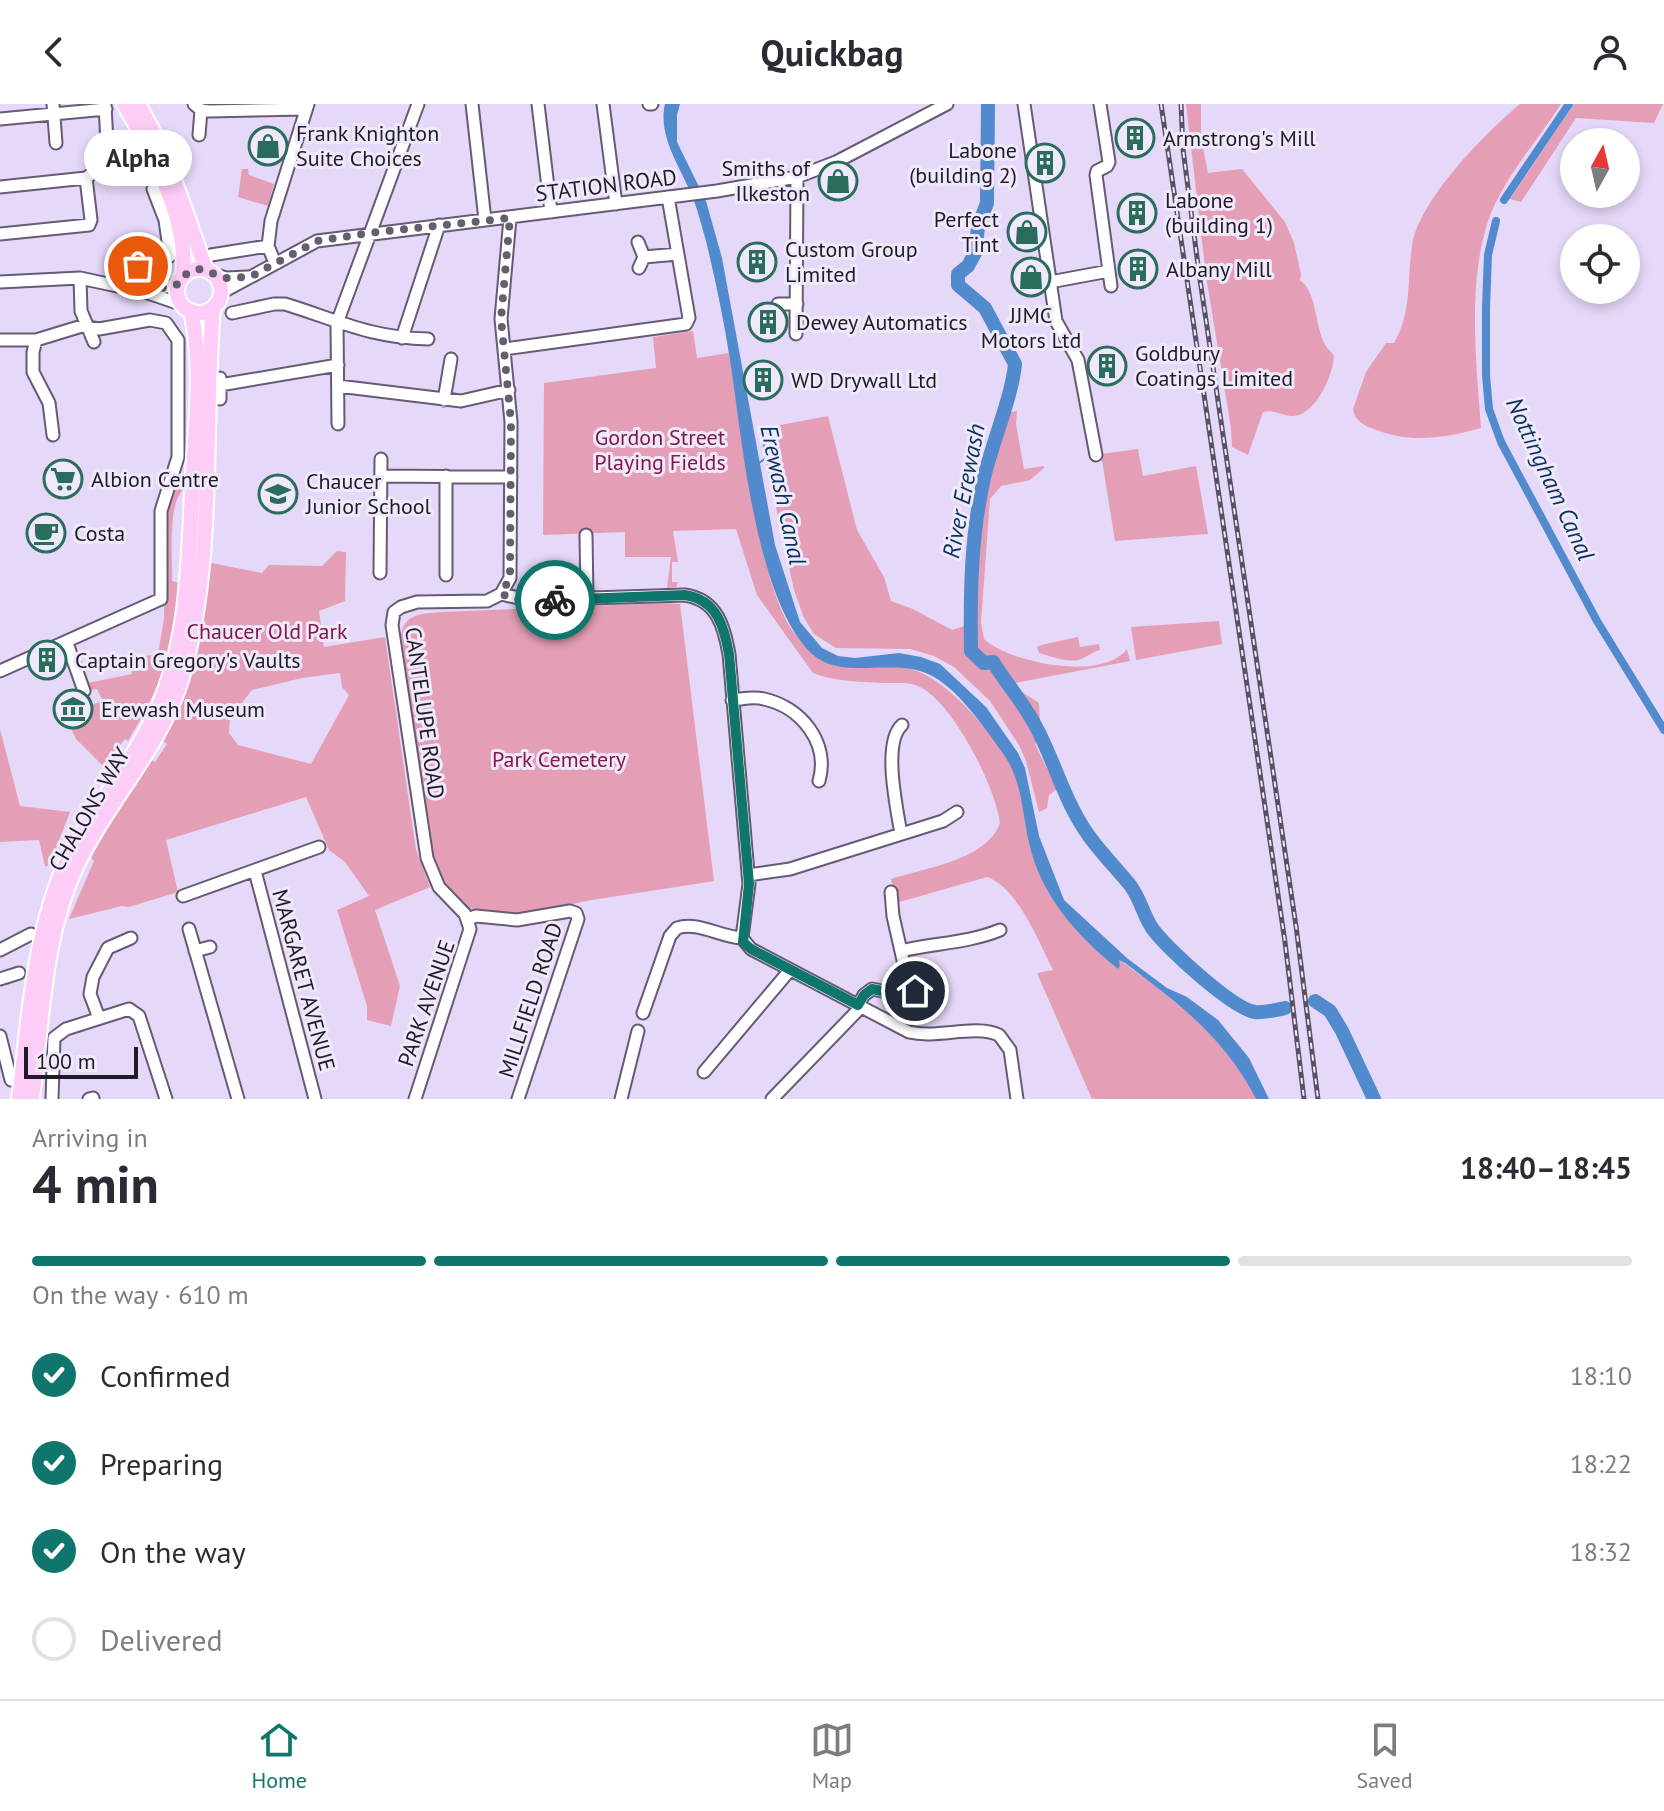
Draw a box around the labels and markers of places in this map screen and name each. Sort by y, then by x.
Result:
building icon: Armstrong's Mill [1114,117,1156,159]
place label: Frank Knighton Suite Choices [296,119,439,172]
place label: Armstrong's Mill [1163,124,1316,152]
shop icon: Frank Knighton Suite Choices [247,125,289,167]
callout: Alpha [84,130,192,186]
place label: Labone (building 2) [909,136,1017,189]
building icon: Labone (building 2) [1024,142,1066,184]
place label: Smiths of Ilkeston [721,154,811,207]
shop icon: Smiths of Ilkeston [817,160,859,202]
place label: Labone (building 1) [1165,186,1273,239]
building icon: Labone (building 1) [1116,192,1158,234]
place label: Perfect Tint [934,205,1000,258]
shop icon: Perfect Tint [1006,211,1048,253]
pin [104,232,172,300]
place label: Custom Group Limited [785,235,918,288]
building icon: Custom Group Limited [736,241,778,283]
building icon: Albany Mill [1117,248,1159,290]
place label: Albany Mill [1166,255,1272,283]
shop icon: JJMC Motors Ltd [1010,256,1052,298]
building icon: Dewey Automatics [747,301,789,343]
place label: JJMC Motors Ltd [981,301,1081,354]
place label: Dewey Automatics [796,308,968,336]
place label: Goldbury Coatings Limited [1135,339,1293,392]
building icon: Goldbury Coatings Limited [1086,345,1128,387]
building icon: WD Drywall Ltd [742,359,784,401]
place label: WD Drywall Ltd [791,366,937,394]
supermarket icon: Albion Centre [42,458,84,500]
place label: Albion Centre [91,465,219,493]
place label: Chaucer Junior School [305,467,432,520]
school or university icon: Chaucer Junior School [257,473,299,515]
cafe icon: Costa [25,512,67,554]
place label: Costa [74,519,125,547]
building icon: Captain Gregory's Vaults [26,639,68,681]
place label: Captain Gregory's Vaults [75,646,301,674]
museum icon: Erewash Museum [52,688,94,730]
place label: Erewash Museum [101,695,265,723]
pin [881,957,949,1025]

